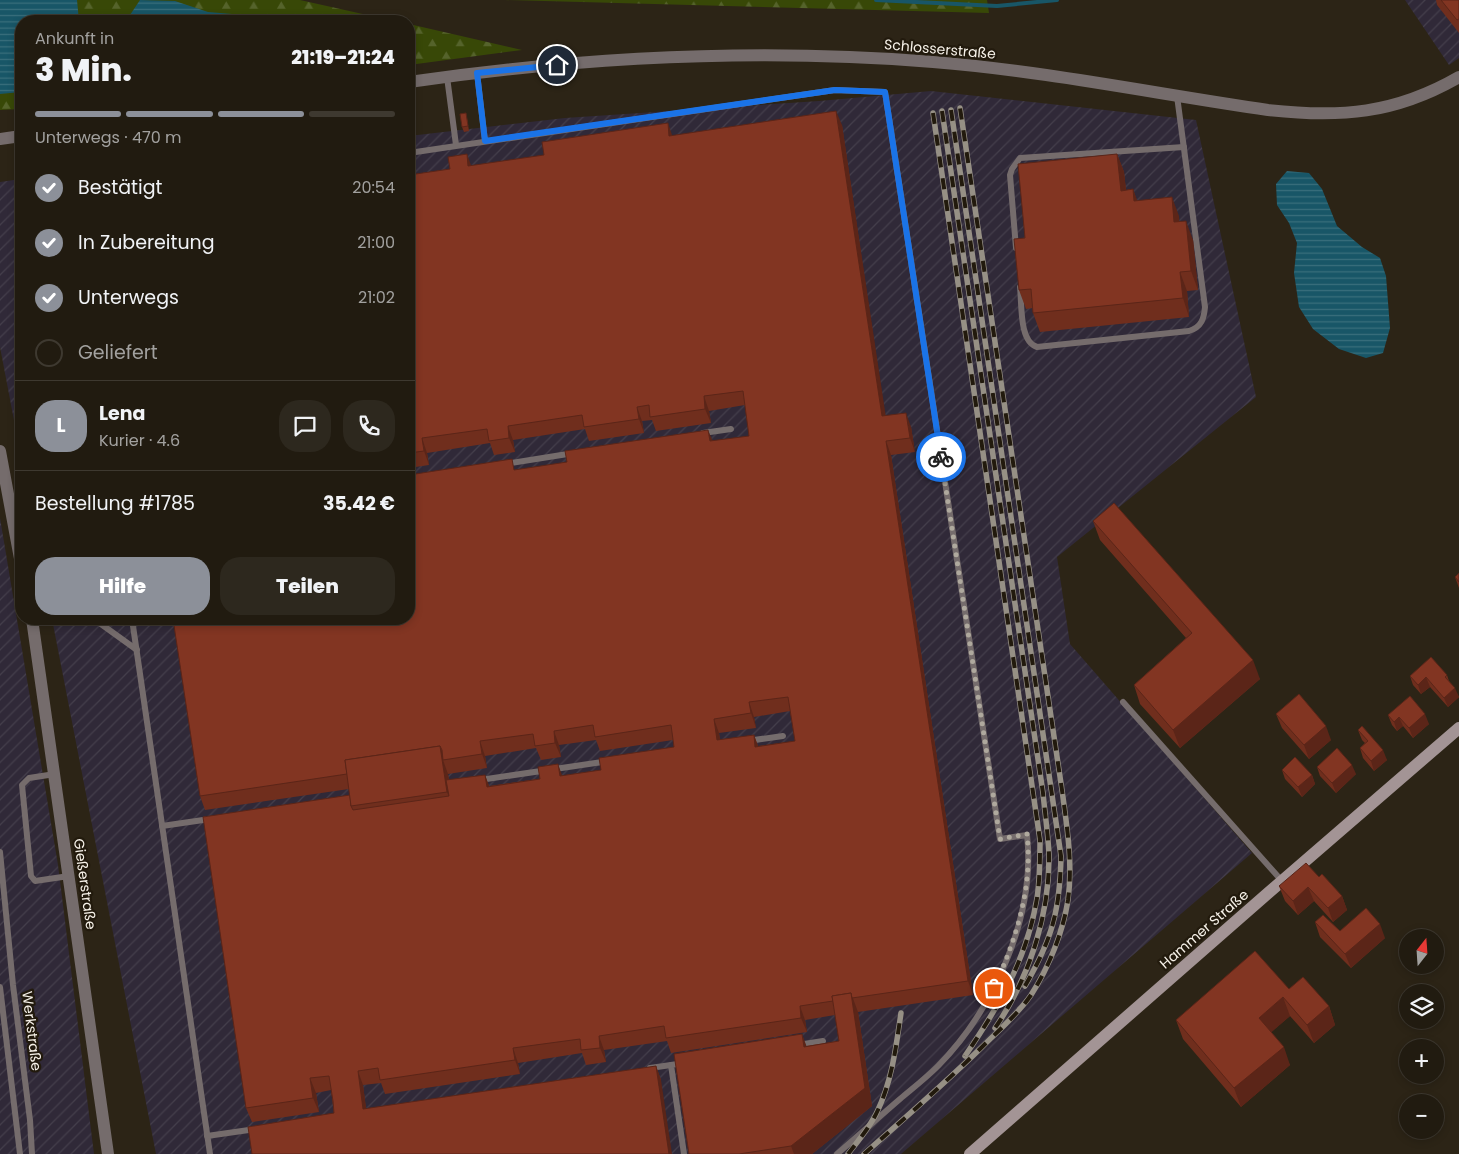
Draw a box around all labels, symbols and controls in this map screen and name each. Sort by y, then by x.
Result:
text: Ankunft in [35,27,114,50]
street label: Schlosserstraße [883,34,997,64]
text: 21:19–21:24 [291,44,395,71]
pin [536,44,578,86]
text: 3 Min. [35,47,132,92]
icon: home [543,51,571,79]
text: Unterwegs · 470 m [35,126,182,149]
icon: check [35,174,63,202]
text: Bestätigt [78,174,162,201]
text: 20:54 [352,176,395,199]
icon: check [35,229,63,257]
text: In Zubereitung [78,229,215,256]
text: 21:00 [357,231,395,254]
icon: check [35,284,63,312]
text: Unterwegs [78,284,179,311]
text: 21:02 [358,286,395,309]
text: Geliefert [78,339,158,366]
text: Lena [99,400,145,427]
button: chat [279,400,331,452]
button: phone [343,400,395,452]
text: L [56,412,66,439]
text: Kurier · 4.6 [99,429,180,452]
courier [916,432,966,482]
icon: bike [927,443,955,471]
text: Bestellung #1785 [35,490,195,517]
text: 35.42 € [323,490,395,517]
button: Hilfe [35,557,210,615]
button: Teilen [220,557,395,615]
street label: Gießerstraße [69,837,101,931]
street label: Hammer Straße [1155,885,1253,973]
north arrow [1399,929,1444,974]
map controls [1399,929,1444,1139]
pin [973,967,1015,1009]
icon: bag [980,974,1008,1002]
button: layers [1399,984,1444,1029]
street label: Werkstraße [17,990,47,1072]
button: + [1399,1039,1444,1084]
button: − [1399,1094,1444,1139]

